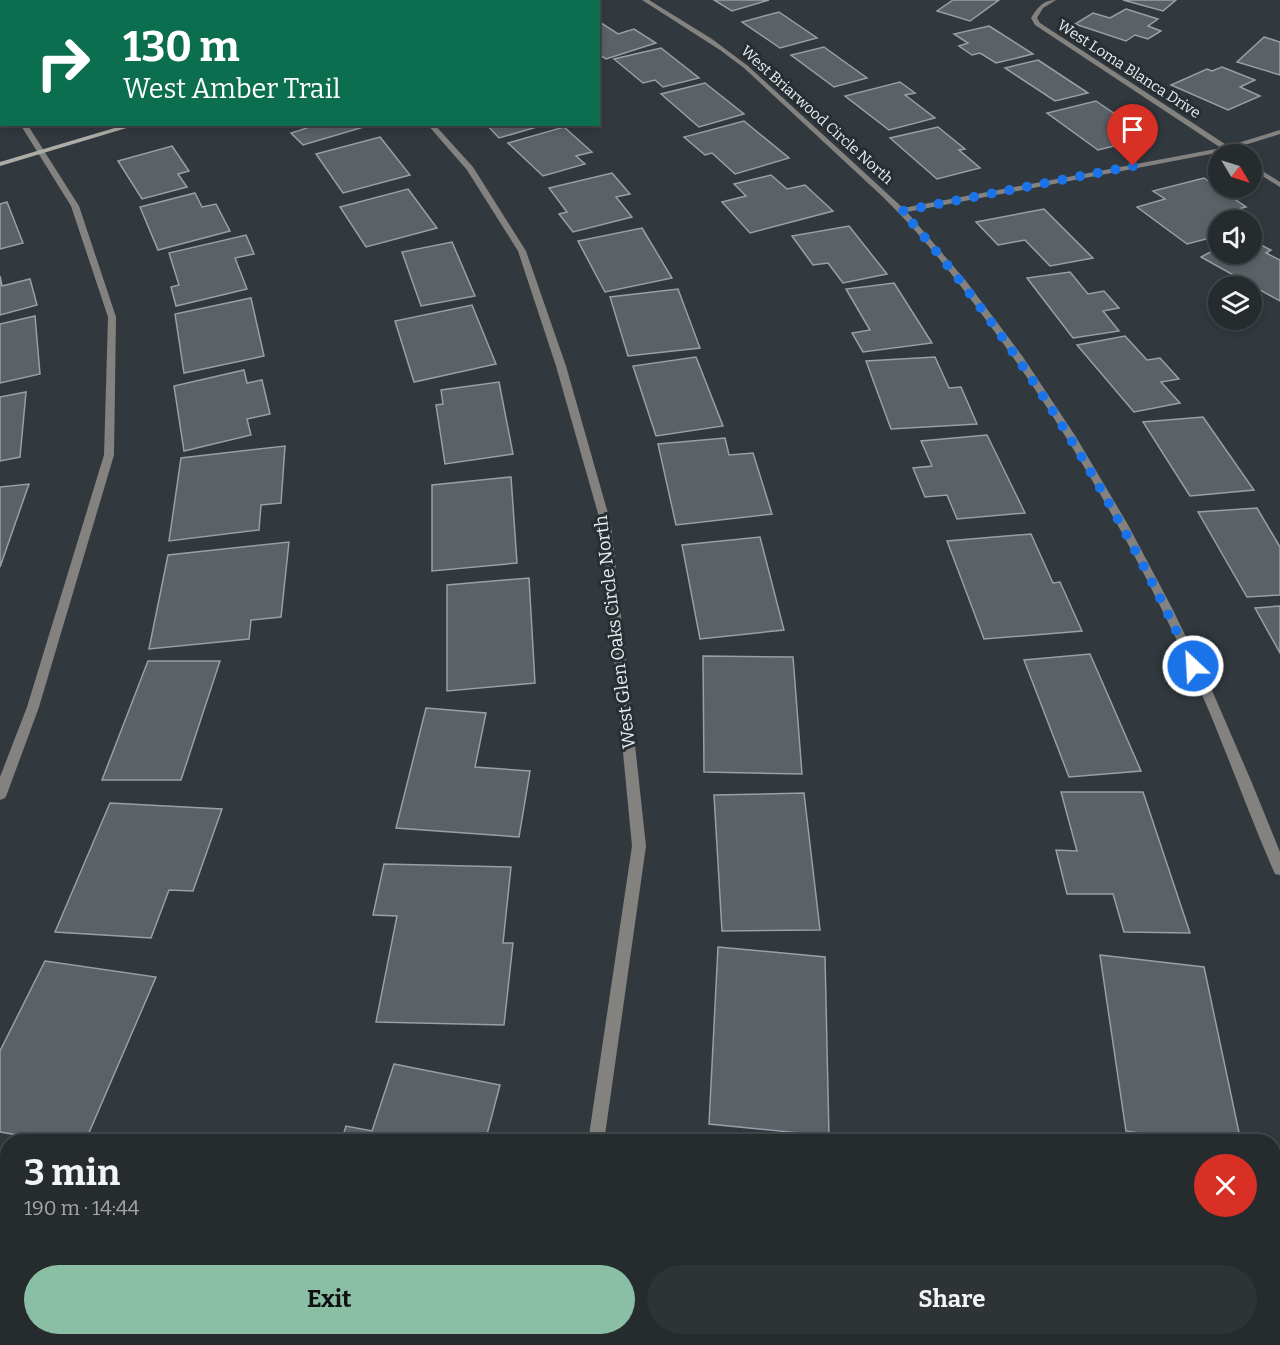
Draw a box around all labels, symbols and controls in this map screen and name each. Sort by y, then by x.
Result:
street label: West Loma Blanca Drive [1054,16,1204,122]
text: 130 m [123,22,240,72]
icon: right [24,24,102,102]
street label: West Briarwood Circle North [737,42,897,189]
text: West Amber Trail [123,73,340,105]
pin [1107,104,1158,166]
icon: arrive [1116,113,1149,146]
north arrow [1208,144,1262,198]
map controls [1208,144,1262,330]
button: sound [1208,210,1262,264]
button: layers [1208,276,1262,330]
street label: West Glen Oaks Circle North [590,514,640,750]
position arrow [1161,634,1225,698]
text: 3 min [24,1151,120,1195]
button: close [1194,1154,1257,1217]
text: 190 m · 14:44 [24,1196,139,1220]
button: Exit [24,1265,635,1334]
button: Share [647,1265,1257,1334]

